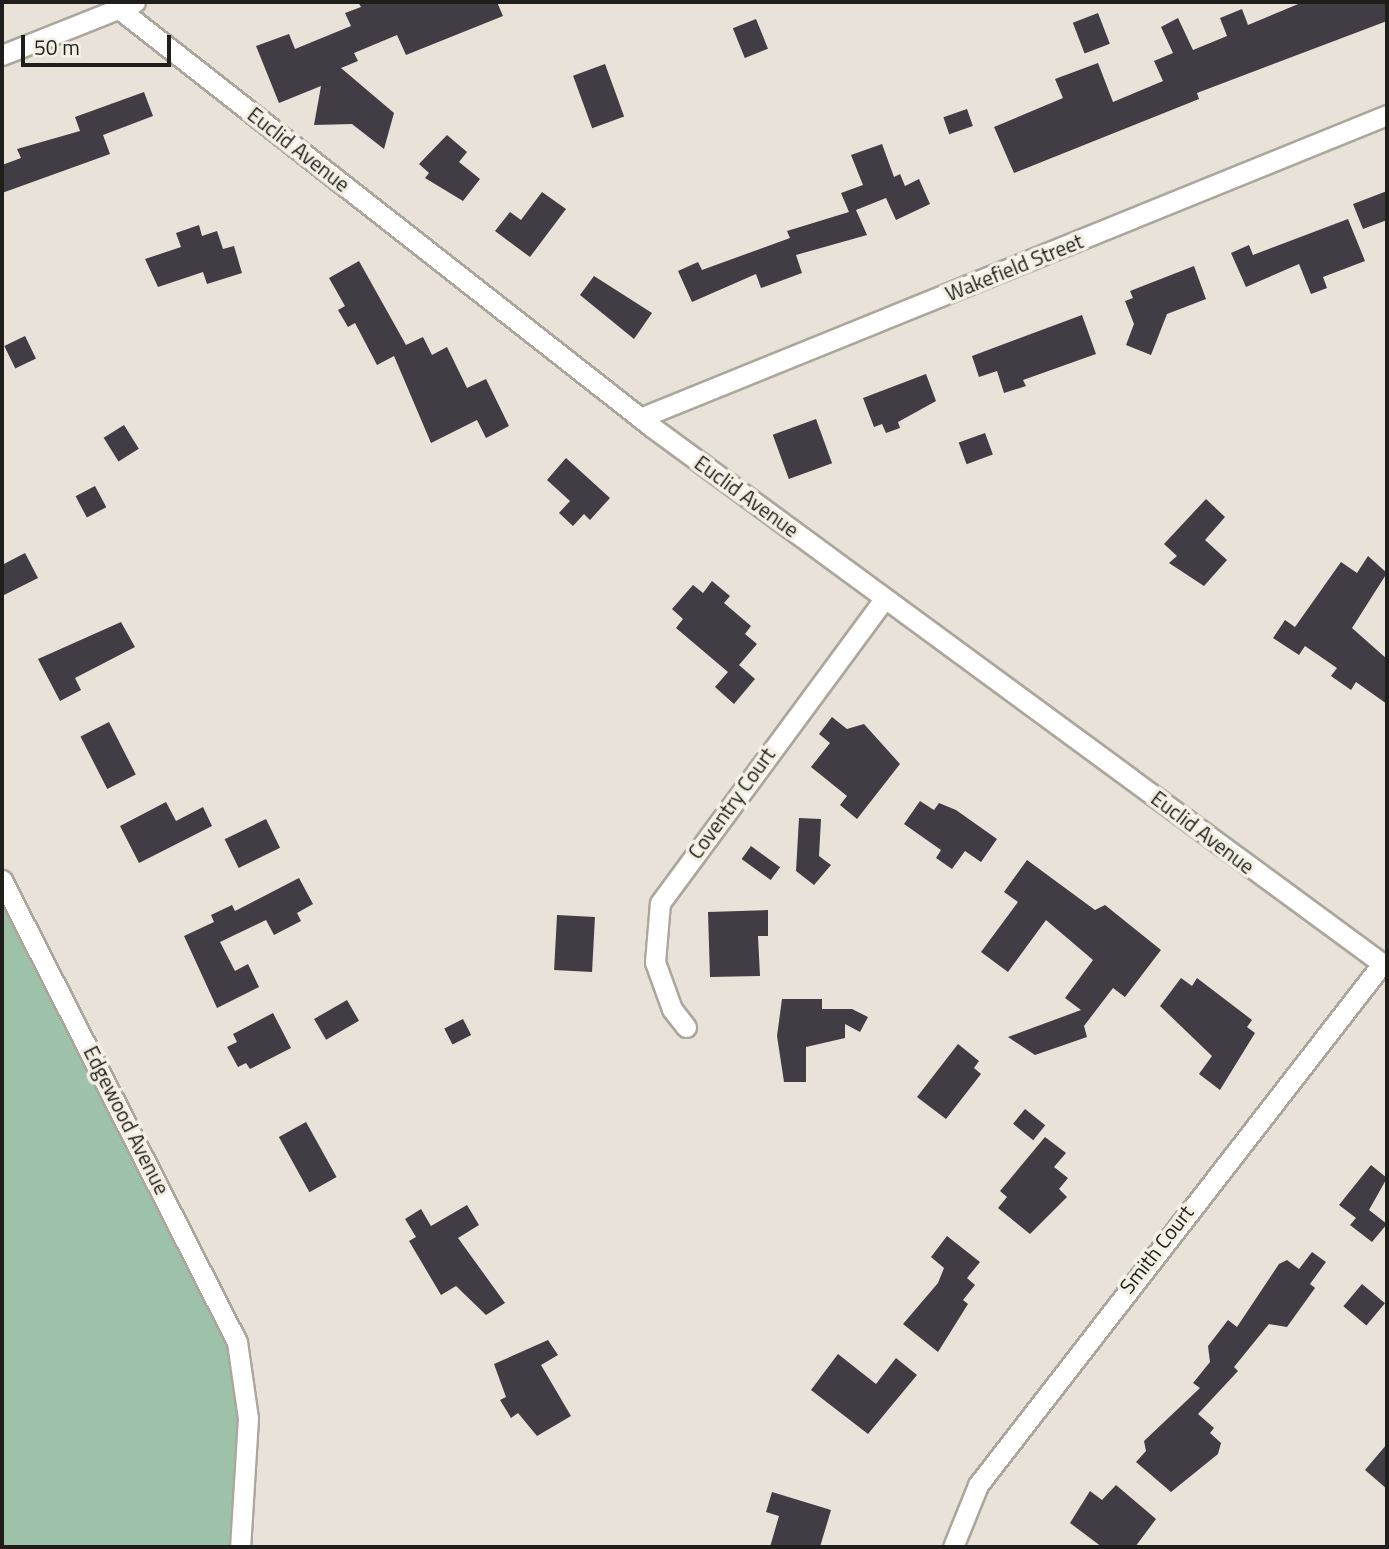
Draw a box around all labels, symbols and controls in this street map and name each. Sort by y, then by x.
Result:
scale bar [24,21,175,65]
text: 50 m [34,31,80,63]
street label: Euclid Avenue [243,101,355,197]
street label: Wakefield Street [942,228,1086,306]
street label: Euclid Avenue [690,450,804,542]
street label: Coventry Court [682,742,780,864]
street label: Euclid Avenue [1146,785,1260,879]
street label: Edgewood Avenue [79,1042,175,1198]
street label: Smith Court [1114,1200,1198,1298]

